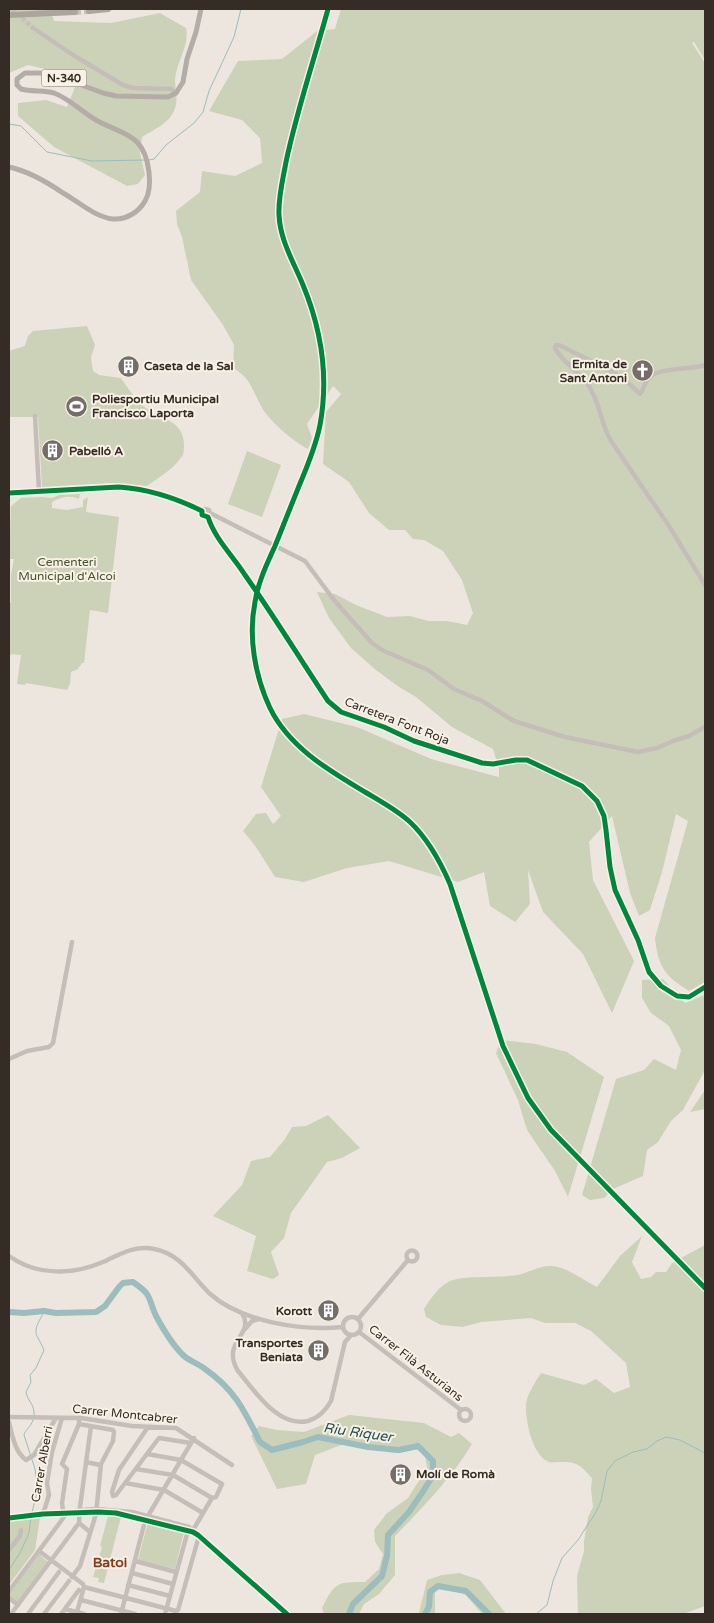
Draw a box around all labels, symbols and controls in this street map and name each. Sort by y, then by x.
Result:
road number: N-340 [42,70,86,86]
building icon: Caseta de la Sal [116,354,140,378]
place label: Ermita de Sant Antoni [560,357,627,385]
place label: Caseta de la Sal [144,359,234,373]
church icon: Ermita de Sant Antoni [631,359,655,383]
place label: Poliesportiu Municipal Francisco Laporta [92,392,219,421]
sports icon: Poliesportiu Municipal Francisco Laporta [64,394,88,418]
building icon: Pabelló A [41,439,65,463]
place label: Pabelló A [69,444,123,458]
park label: Cementeri Municipal d'Alcoi [18,555,116,583]
street label: Carretera Font Roja [343,695,451,747]
building icon: Korott [316,1299,340,1323]
place label: Korott [276,1304,312,1318]
street label: Carrer Filà Asturians [366,1322,466,1404]
place label: Transportes Beniata [234,1336,303,1364]
building icon: Transportes Beniata [307,1338,331,1362]
street label: Carrer Montcabrer [72,1402,179,1427]
water label: Riu Riquer [322,1419,395,1446]
street label: Carrer Alberri [28,1425,56,1503]
building icon: Molí de Romà [388,1462,412,1486]
place label: Molí de Romà [416,1467,495,1481]
district label: Batoi [93,1554,127,1571]

